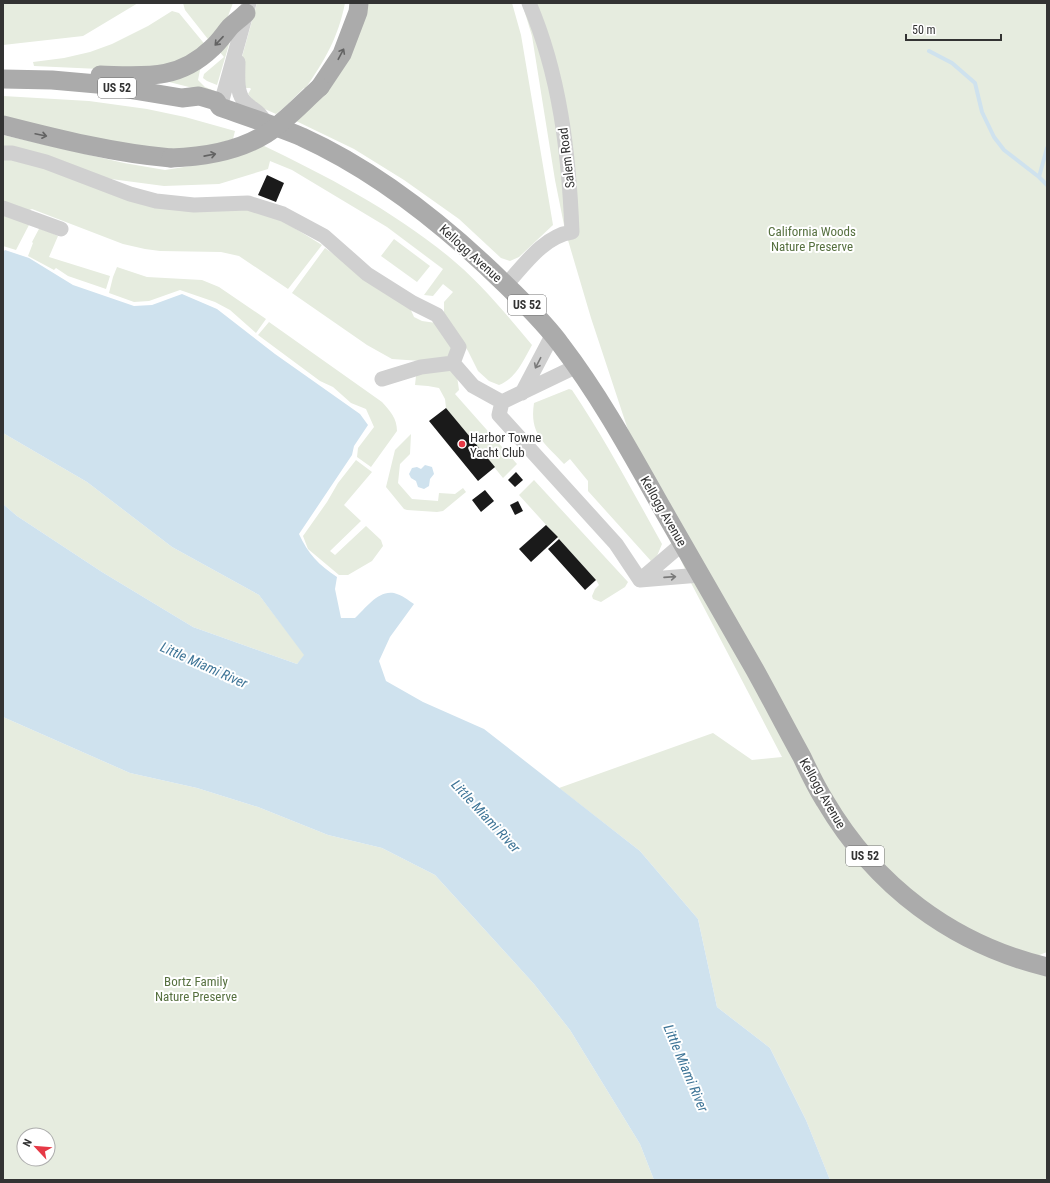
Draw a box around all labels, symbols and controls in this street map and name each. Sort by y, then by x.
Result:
scale bar [906,16,1001,42]
text: 50 m [912,23,936,37]
one-way arrow [215,36,224,46]
one-way arrow [338,49,345,61]
road number: US 52 [98,78,136,98]
street label: Salem Road [555,127,578,189]
one-way arrow [34,131,47,139]
one-way arrow [203,150,216,158]
street label: Kellogg Avenue [436,221,505,285]
park label: California Woods Nature Preserve [768,224,856,254]
road number: US 52 [508,295,546,315]
one-way arrow [533,357,541,369]
place label: Harbor Towne Yacht Club [470,430,541,460]
marker: Harbor Towne Yacht Club [457,439,467,449]
street label: Kellogg Avenue [637,473,690,549]
one-way arrow [663,574,676,581]
water label: Little Miami River [158,639,251,692]
street label: Kellogg Avenue [796,755,849,831]
water label: Little Miami River [448,776,524,856]
road number: US 52 [846,846,884,866]
park label: Bortz Family Nature Preserve [155,974,237,1004]
water label: Little Miami River [660,1022,712,1115]
north arrow [16,1127,56,1167]
text: N [20,1137,35,1149]

